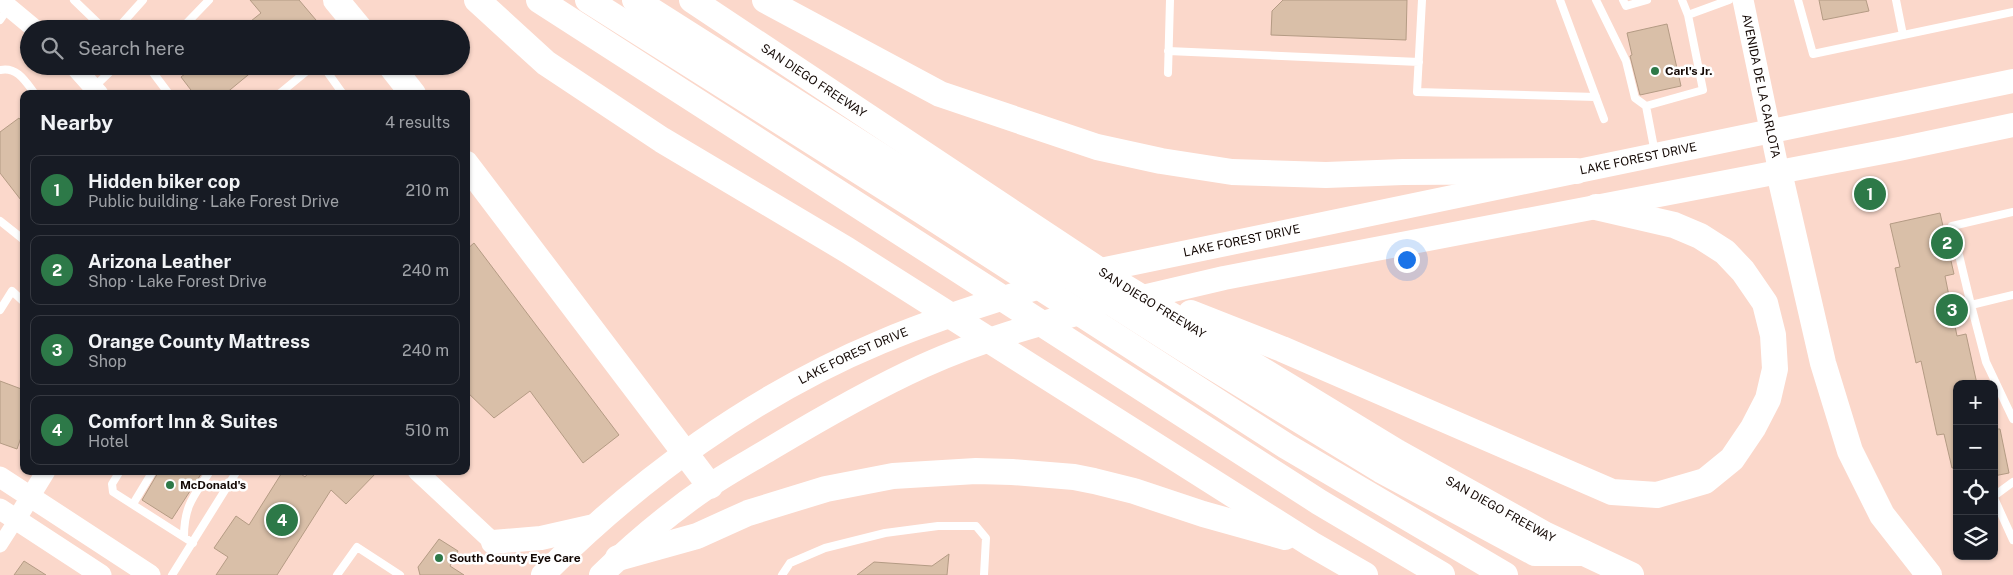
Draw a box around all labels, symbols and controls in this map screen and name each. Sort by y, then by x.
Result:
street label: AVENIDA DE LA CARLOTA [1739,13,1783,160]
search box [20,20,470,75]
icon: search [38,34,66,62]
text: Search here [78,37,185,59]
street label: SAN DIEGO FREEWAY [758,41,870,121]
place label: Carl's Jr. [1665,64,1712,78]
marker: Carl's Jr. [1649,65,1661,77]
text: Nearby [40,110,113,135]
text: 4 results [385,113,450,132]
street label: LAKE FOREST DRIVE [1579,140,1698,178]
text: Hidden biker cop [88,170,240,192]
pin: 1 [1854,175,1886,213]
text: 1 [54,181,60,200]
text: 210 m [405,181,449,200]
text: Public building · Lake Forest Drive [88,192,339,211]
street label: LAKE FOREST DRIVE [1182,222,1301,260]
pin: 2 [1931,224,1963,262]
your location [1394,247,1420,273]
text: Arizona Leather [88,250,231,272]
text: 2 [52,261,62,280]
text: 240 m [402,261,449,280]
street label: SAN DIEGO FREEWAY [1096,265,1209,342]
text: Shop · Lake Forest Drive [88,272,267,291]
pin: 3 [1936,291,1968,329]
street label: LAKE FOREST DRIVE [796,325,910,387]
text: Orange County Mattress [88,330,310,352]
text: 3 [52,341,62,360]
text: 240 m [402,341,449,360]
text: Shop [88,352,127,371]
map controls [1953,380,1998,560]
button: + [1953,380,1998,425]
text: Comfort Inn & Suites [88,410,278,432]
text: 4 [52,421,62,440]
text: 510 m [405,421,449,440]
button: − [1953,425,1998,470]
text: Hotel [88,432,129,451]
button: locate [1953,470,1998,515]
street label: SAN DIEGO FREEWAY [1443,473,1558,546]
place label: McDonald's [180,478,246,492]
marker: McDonald's [164,479,176,491]
pin: 4 [266,501,298,539]
button: layers [1953,515,1998,560]
place label: South County Eye Care [449,551,581,565]
marker: South County Eye Care [433,552,445,564]

